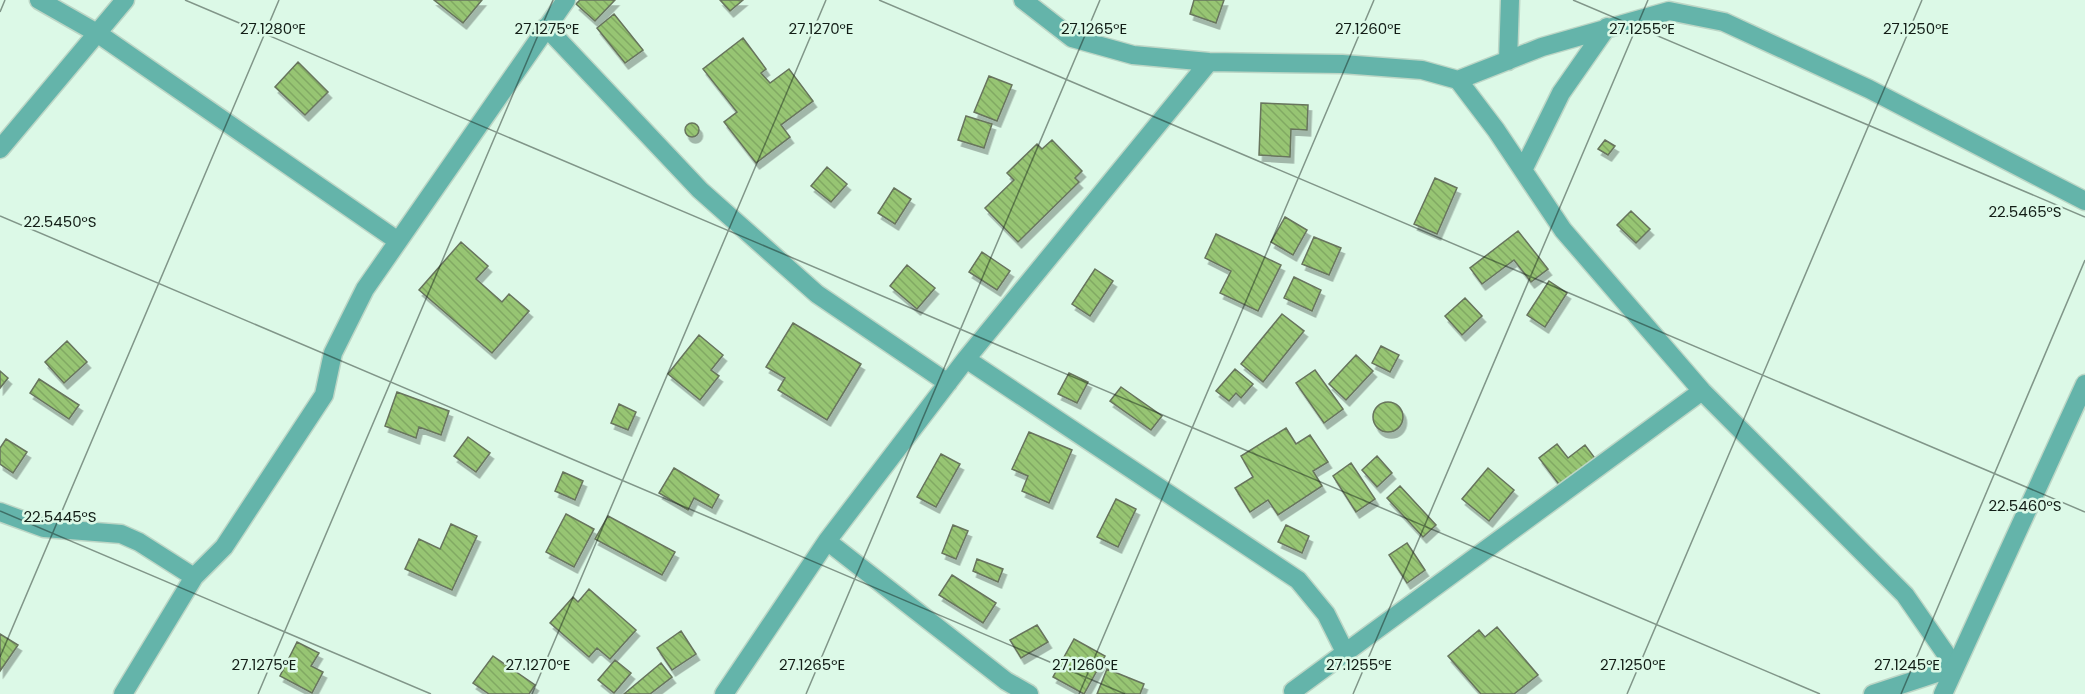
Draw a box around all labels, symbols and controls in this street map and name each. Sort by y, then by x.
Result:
text: 27.1280°E [240,18,306,39]
text: 27.1275°E [515,18,579,39]
text: 27.1270°E [789,18,853,39]
text: 27.1265°E [1061,18,1127,39]
text: 27.1260°E [1335,18,1401,39]
text: 27.1255°E [1609,18,1675,39]
text: 27.1250°E [1883,18,1949,39]
text: 22.5465°S [1988,201,2062,222]
text: 22.5450°S [23,211,97,232]
text: 22.5460°S [1988,495,2062,516]
text: 22.5445°S [23,506,97,527]
text: 27.1275°E [232,654,296,675]
text: 27.1270°E [506,654,570,675]
text: 27.1265°E [779,654,845,675]
text: 27.1260°E [1052,654,1118,675]
text: 27.1255°E [1326,654,1392,675]
text: 27.1250°E [1600,654,1666,675]
text: 27.1245°E [1874,654,1940,675]

